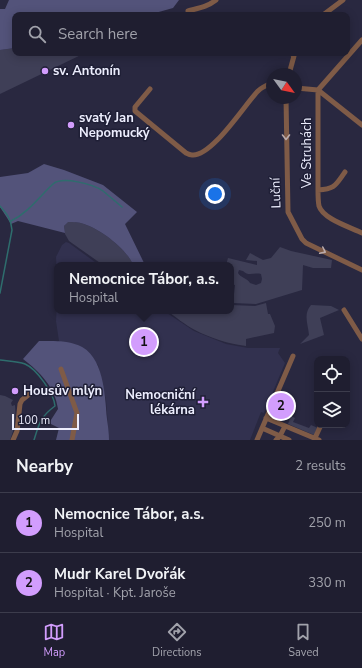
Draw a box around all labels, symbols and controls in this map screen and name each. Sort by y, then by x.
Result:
search box [12,12,350,56]
icon: search [26,23,48,45]
text: Search here [58,24,138,44]
place label: sv. Antonín [53,62,120,80]
marker: sv. Antonín [40,66,50,76]
north arrow [266,68,302,104]
place label: svatý Jan Nepomucký [79,109,150,142]
street label: Ve Struhách [298,118,316,189]
marker: svatý Jan Nepomucký [66,120,76,130]
one-way arrow [282,134,290,140]
street label: Luční [266,176,286,209]
your location [205,184,225,204]
one-way arrow [318,246,326,254]
popup [54,262,234,314]
text: Nemocnice Tábor, a.s. [69,269,219,289]
text: Hospital [69,289,118,307]
pin: 1 [131,327,157,357]
map controls [314,356,350,428]
button: locate [314,356,350,392]
place label: Housův mlýn [23,382,102,400]
marker: Housův mlýn [10,386,20,396]
place label: Nemocniční lékárna [125,386,197,419]
pin: 2 [268,391,294,421]
button: layers [314,392,350,428]
marker: Nemocniční lékárna [198,397,208,407]
scale bar [12,412,79,431]
text: 100 m [18,413,50,428]
text: Nearby [16,455,73,478]
text: 2 results [295,457,346,475]
text: Nemocnice Tábor, a.s. [54,504,204,524]
text: 1 [25,514,33,532]
text: 250 m [308,514,346,532]
text: Hospital [54,524,103,542]
text: Mudr Karel Dvořák [54,564,185,584]
text: 2 [25,574,33,592]
text: 330 m [308,574,346,592]
text: Hospital · Kpt. Jaroše [54,584,176,602]
tab: Map [43,621,65,660]
tab: Directions [152,621,202,660]
tab: Saved [288,621,319,660]

